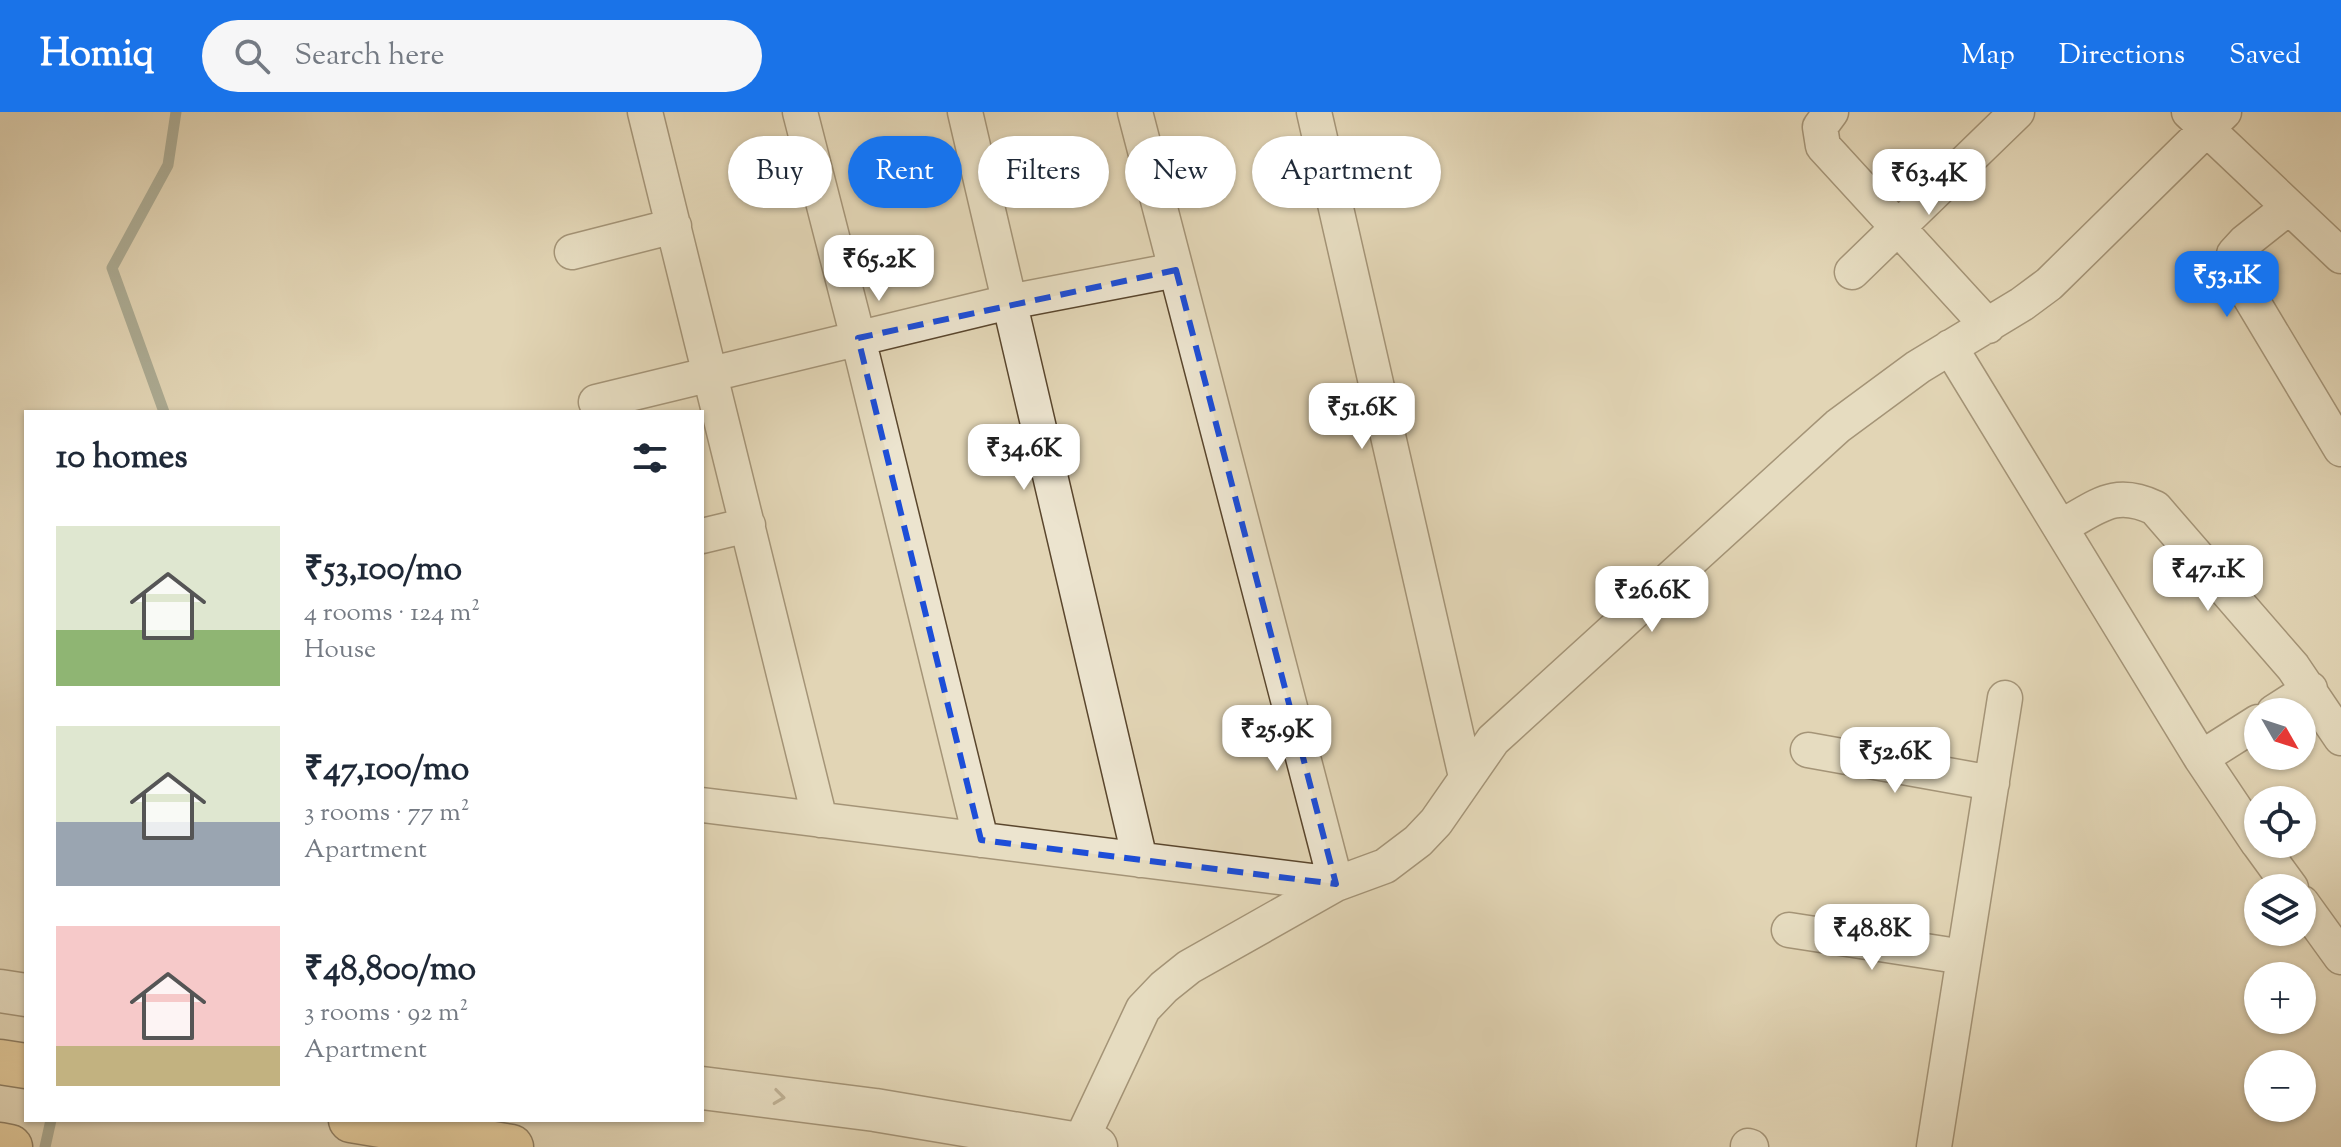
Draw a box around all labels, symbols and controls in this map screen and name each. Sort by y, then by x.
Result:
search box [202,20,762,92]
text: Homiq [40,29,154,83]
icon: search [230,34,274,78]
text: Search here [294,35,445,78]
text: Map [1961,36,2015,76]
text: Directions [2059,36,2185,76]
text: Saved [2229,36,2301,76]
chip: Buy [728,136,832,208]
chip: Rent [848,136,962,208]
chip: Filters [978,136,1109,208]
chip: New [1125,136,1236,208]
chip: Apartment [1252,136,1441,208]
pin: ₹63.4K [1864,149,1994,217]
text: ₹63.4K [1891,156,1967,193]
pin: ₹65.2K [814,235,944,303]
text: ₹65.2K [842,242,916,279]
pin: ₹53.1K [2162,251,2292,319]
text: ₹53.1K [2193,258,2261,295]
pin: ₹51.6K [1297,383,1427,451]
text: ₹51.6K [1327,390,1397,427]
pin: ₹34.6K [959,424,1089,492]
text: ₹34.6K [986,431,1062,468]
text: 10 homes [56,434,188,483]
icon: filters [628,436,672,480]
pin: ₹47.1K [2143,545,2273,613]
text: ₹53,100/mo [304,546,462,595]
text: ₹47.1K [2171,552,2245,589]
icon: home [120,558,216,654]
pin: ₹26.6K [1587,566,1717,634]
text: ₹26.6K [1613,573,1691,610]
text: 4 rooms · 124 m² [304,595,480,632]
text: House [304,632,376,669]
north arrow [2244,698,2316,770]
map controls [2244,698,2316,1122]
pin: ₹25.9K [1212,705,1342,773]
text: ₹25.9K [1240,712,1314,749]
pin: ₹52.6K [1830,727,1960,795]
text: ₹52.6K [1858,734,1932,771]
text: ₹47,100/mo [304,746,469,795]
icon: home [120,758,216,854]
button: locate [2244,786,2316,858]
text: 3 rooms · 77 m² [304,795,469,832]
text: Apartment [304,832,427,869]
button: layers [2244,874,2316,946]
pin: ₹48.8K [1807,904,1937,972]
text: ₹48.8K [1832,911,1912,948]
text: ₹48,800/mo [304,946,476,995]
icon: home [120,958,216,1054]
button: + [2244,962,2316,1034]
text: 3 rooms · 92 m² [304,995,468,1032]
text: Apartment [304,1032,427,1069]
button: − [2244,1050,2316,1122]
one-way arrow [773,1089,786,1106]

